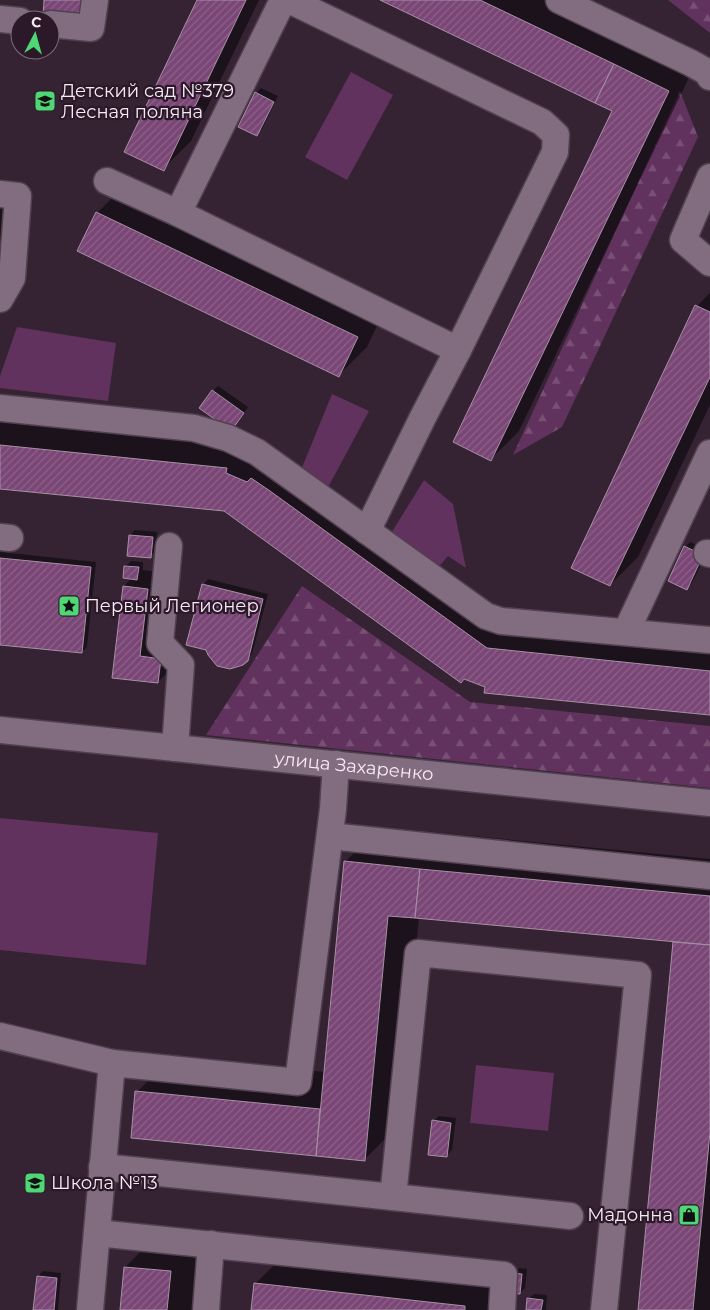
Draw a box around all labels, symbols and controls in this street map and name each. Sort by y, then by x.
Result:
north arrow [10,10,60,60]
text: С [30,13,42,32]
place label: Детский сад №379 Лесная поляна [61,80,234,123]
school or university icon: Детский сад №379 Лесная поляна [33,89,57,113]
place icon: Первый Легионер [57,594,81,618]
place label: Первый Легионер [85,595,259,617]
street label: улица Захаренко [273,747,435,786]
school or university icon: Школа №13 [23,1171,47,1195]
place label: Школа №13 [51,1172,158,1194]
shop icon: Мадонна [677,1203,701,1227]
place label: Мадонна [587,1204,673,1226]

